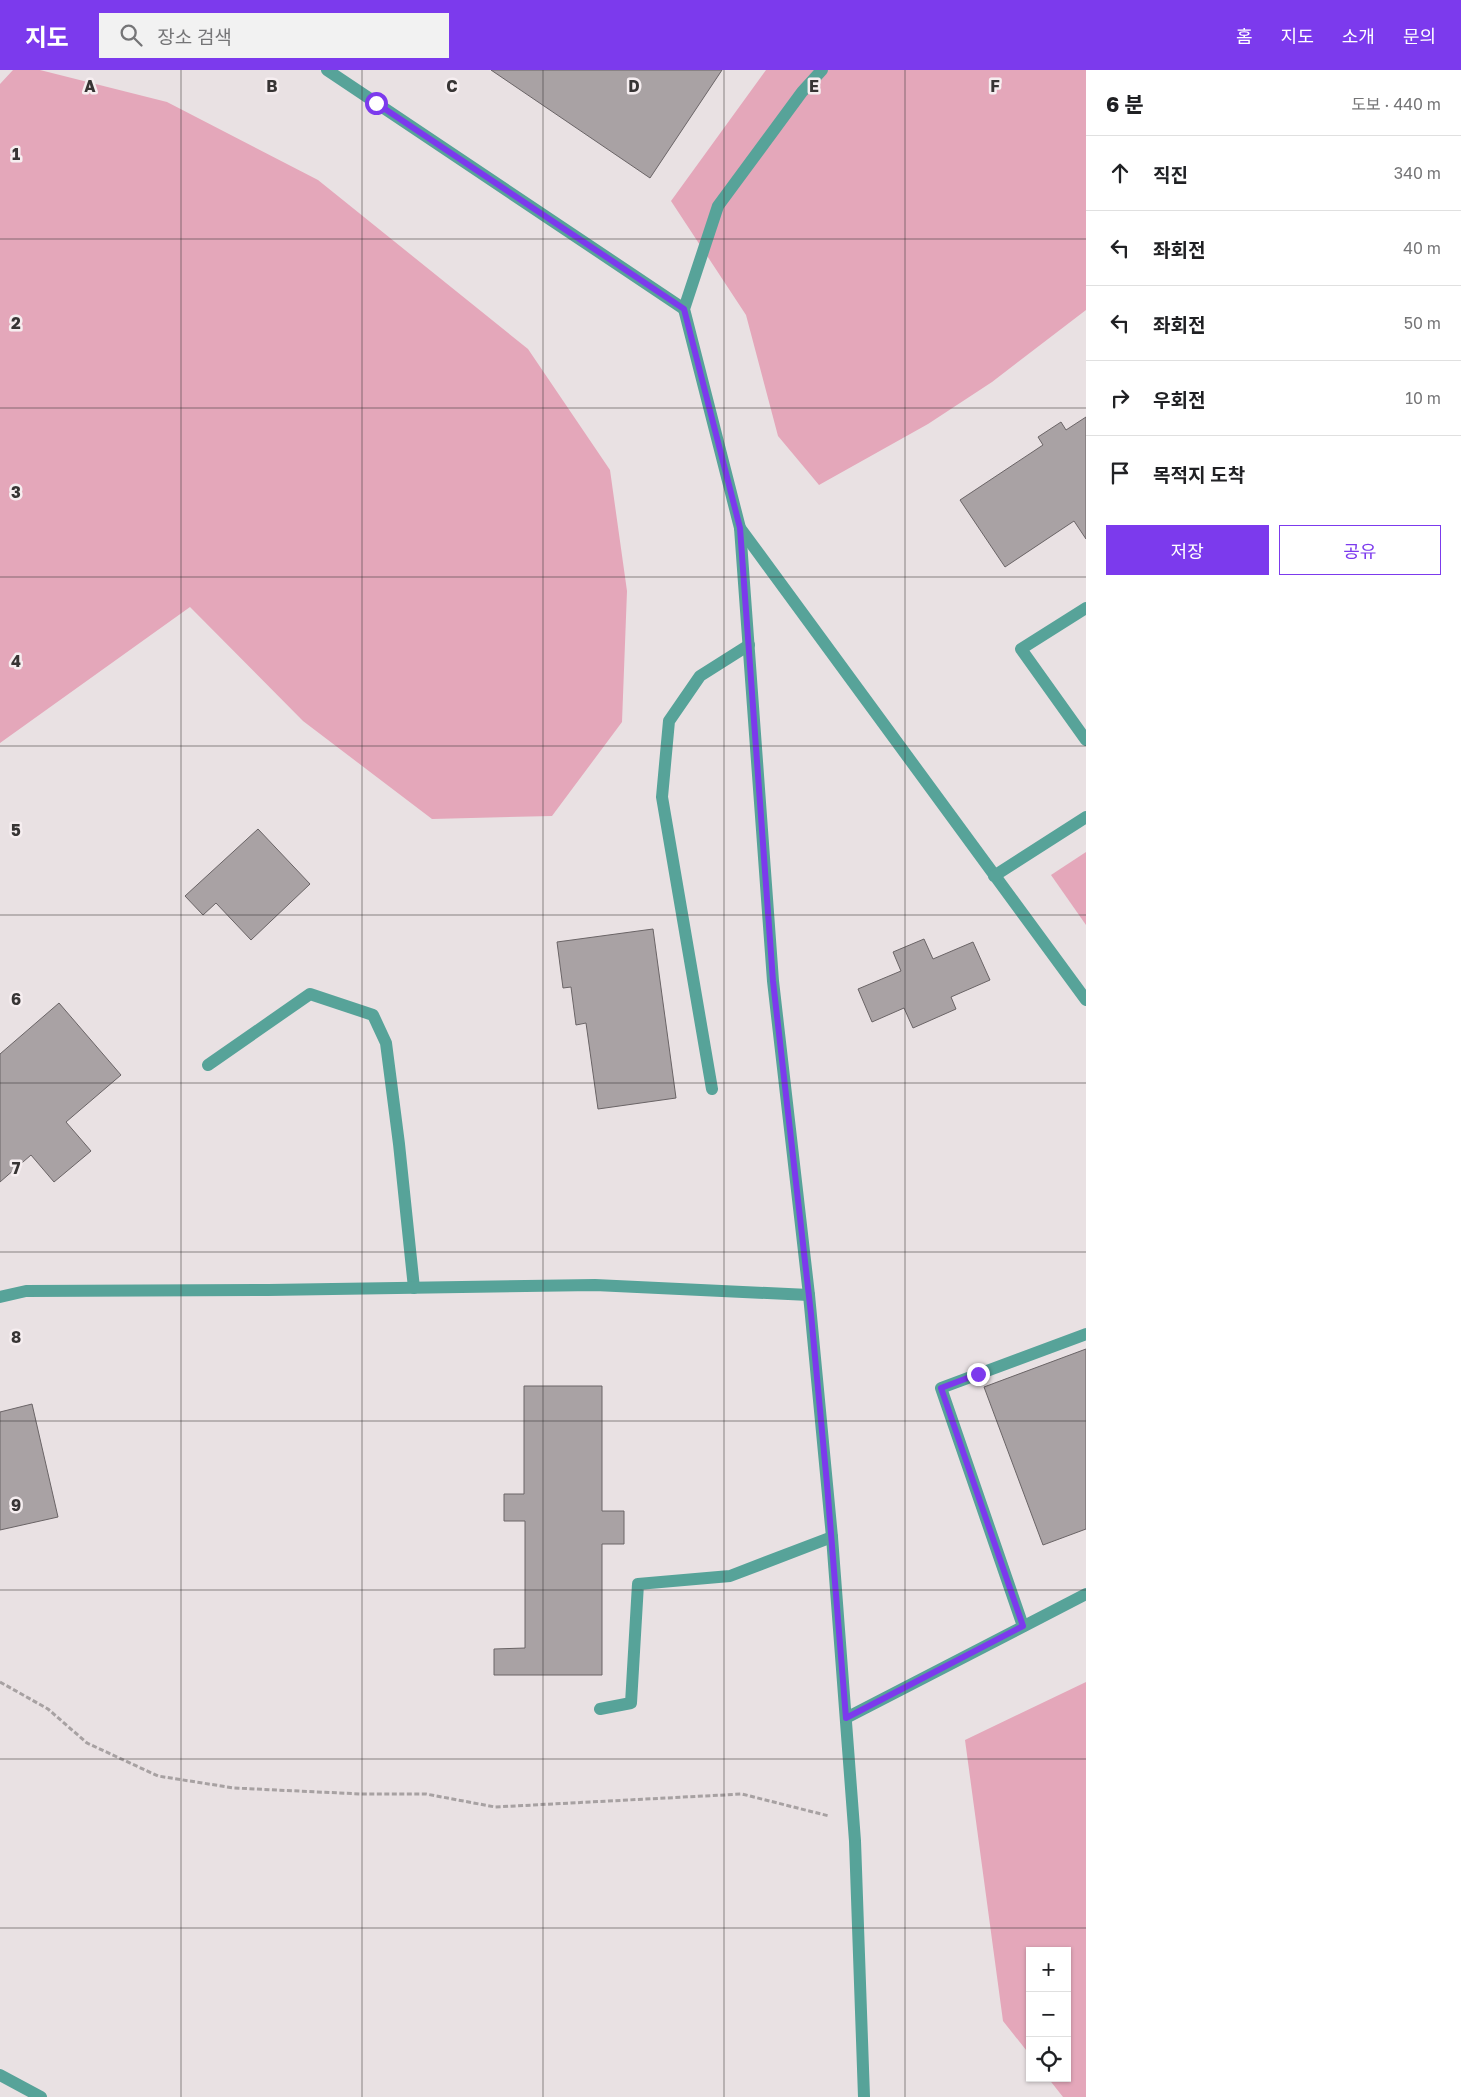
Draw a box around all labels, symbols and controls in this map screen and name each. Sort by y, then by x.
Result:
search box [99,13,449,58]
icon: search [117,21,145,49]
text: 지도 [25,22,69,51]
text: 장소 검색 [157,25,232,48]
text: 홈 [1236,25,1253,47]
text: 지도 [1281,25,1314,47]
text: 소개 [1342,25,1375,47]
text: 문의 [1403,25,1436,47]
text: A [84,76,96,96]
text: B [266,76,278,96]
text: C [446,76,458,96]
text: D [628,76,640,96]
text: E [809,76,819,96]
text: F [990,76,1000,96]
text: 6 분 [1106,91,1144,117]
route start [365,92,388,115]
text: 도보 · 440 m [1351,94,1441,114]
text: 1 [12,144,20,164]
icon: ahead [1106,159,1134,187]
text: 직진 [1153,163,1188,186]
text: 340 m [1394,163,1441,183]
icon: left [1106,234,1134,262]
text: 좌회전 [1153,238,1205,261]
text: 40 m [1403,238,1441,258]
icon: left [1106,309,1134,337]
text: 2 [11,313,21,333]
text: 좌회전 [1153,313,1205,336]
text: 50 m [1404,313,1441,333]
icon: right [1106,384,1134,412]
text: 우회전 [1153,388,1205,411]
text: 10 m [1405,388,1441,408]
icon: arrive [1106,459,1134,487]
text: 목적지 도착 [1153,463,1245,486]
text: 3 [11,482,21,502]
button: 저장 [1106,525,1269,575]
button: 공유 [1279,525,1441,575]
text: 4 [11,651,21,671]
text: 5 [11,820,21,840]
text: 6 [11,989,21,1009]
text: 7 [12,1158,21,1178]
text: 8 [11,1327,21,1347]
route end [967,1363,990,1386]
text: 9 [11,1495,21,1515]
map controls [1026,1947,1071,2082]
button: + [1026,1947,1071,1992]
button: − [1026,1992,1071,2037]
button: locate [1026,2037,1071,2082]

